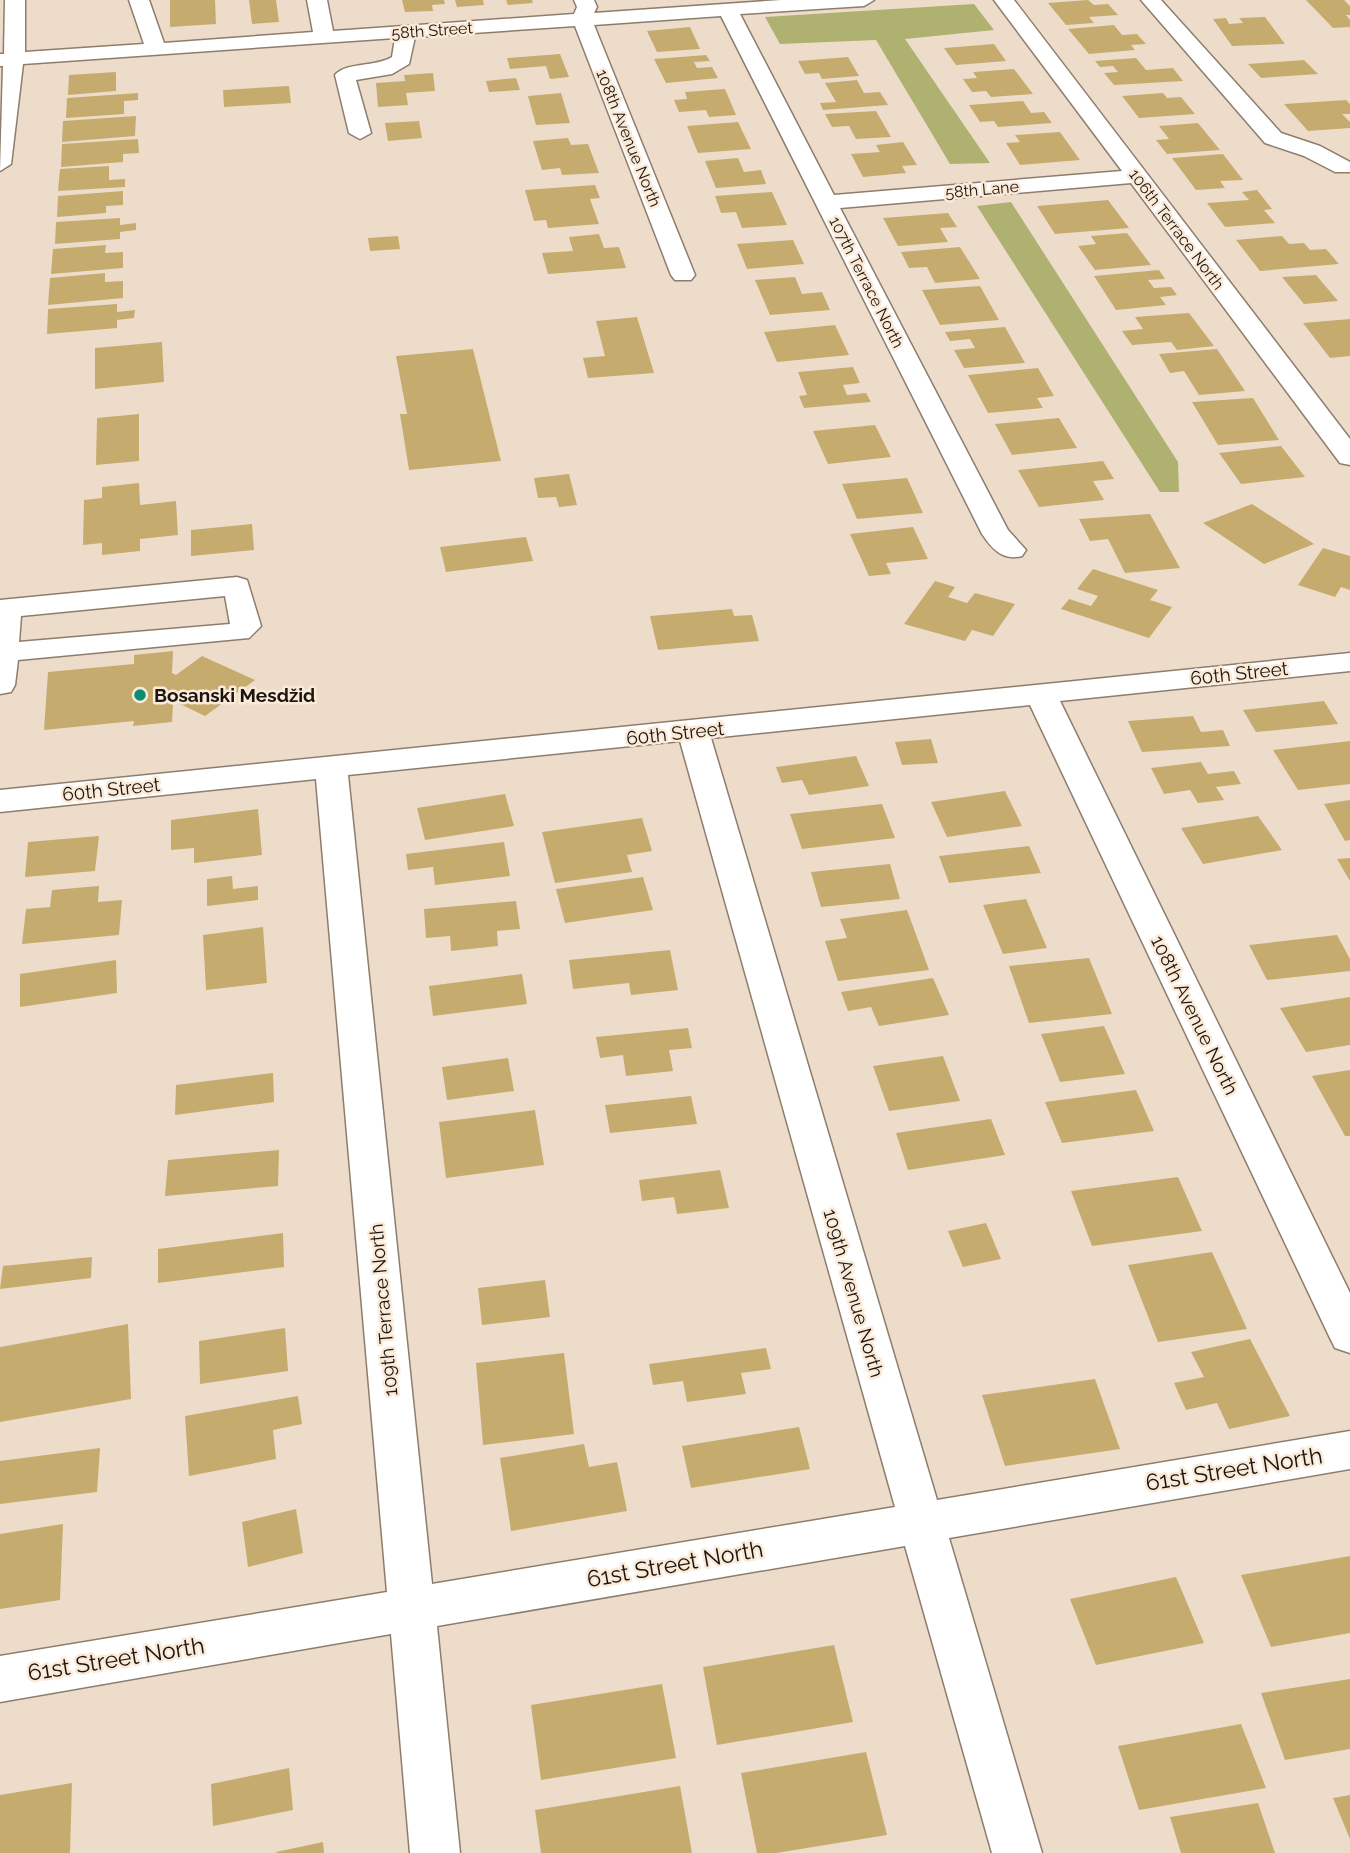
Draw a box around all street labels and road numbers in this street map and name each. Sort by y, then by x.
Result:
street label: 58th Street [391,18,474,43]
street label: 108th Avenue North [592,67,665,210]
street label: 106th Terrace North [1125,165,1228,293]
street label: 58th Lane [944,177,1020,202]
street label: 107th Terrace North [825,213,908,351]
street label: 60th Street [1189,657,1290,689]
street label: 60th Street [625,717,726,749]
street label: 60th Street [61,773,162,805]
street label: 108th Avenue North [1147,932,1243,1098]
street label: 109th Avenue North [819,1206,889,1380]
street label: 109th Terrace North [364,1223,402,1397]
street label: 61st Street North [1144,1441,1324,1496]
street label: 61st Street North [585,1535,765,1592]
street label: 61st Street North [26,1631,206,1686]

